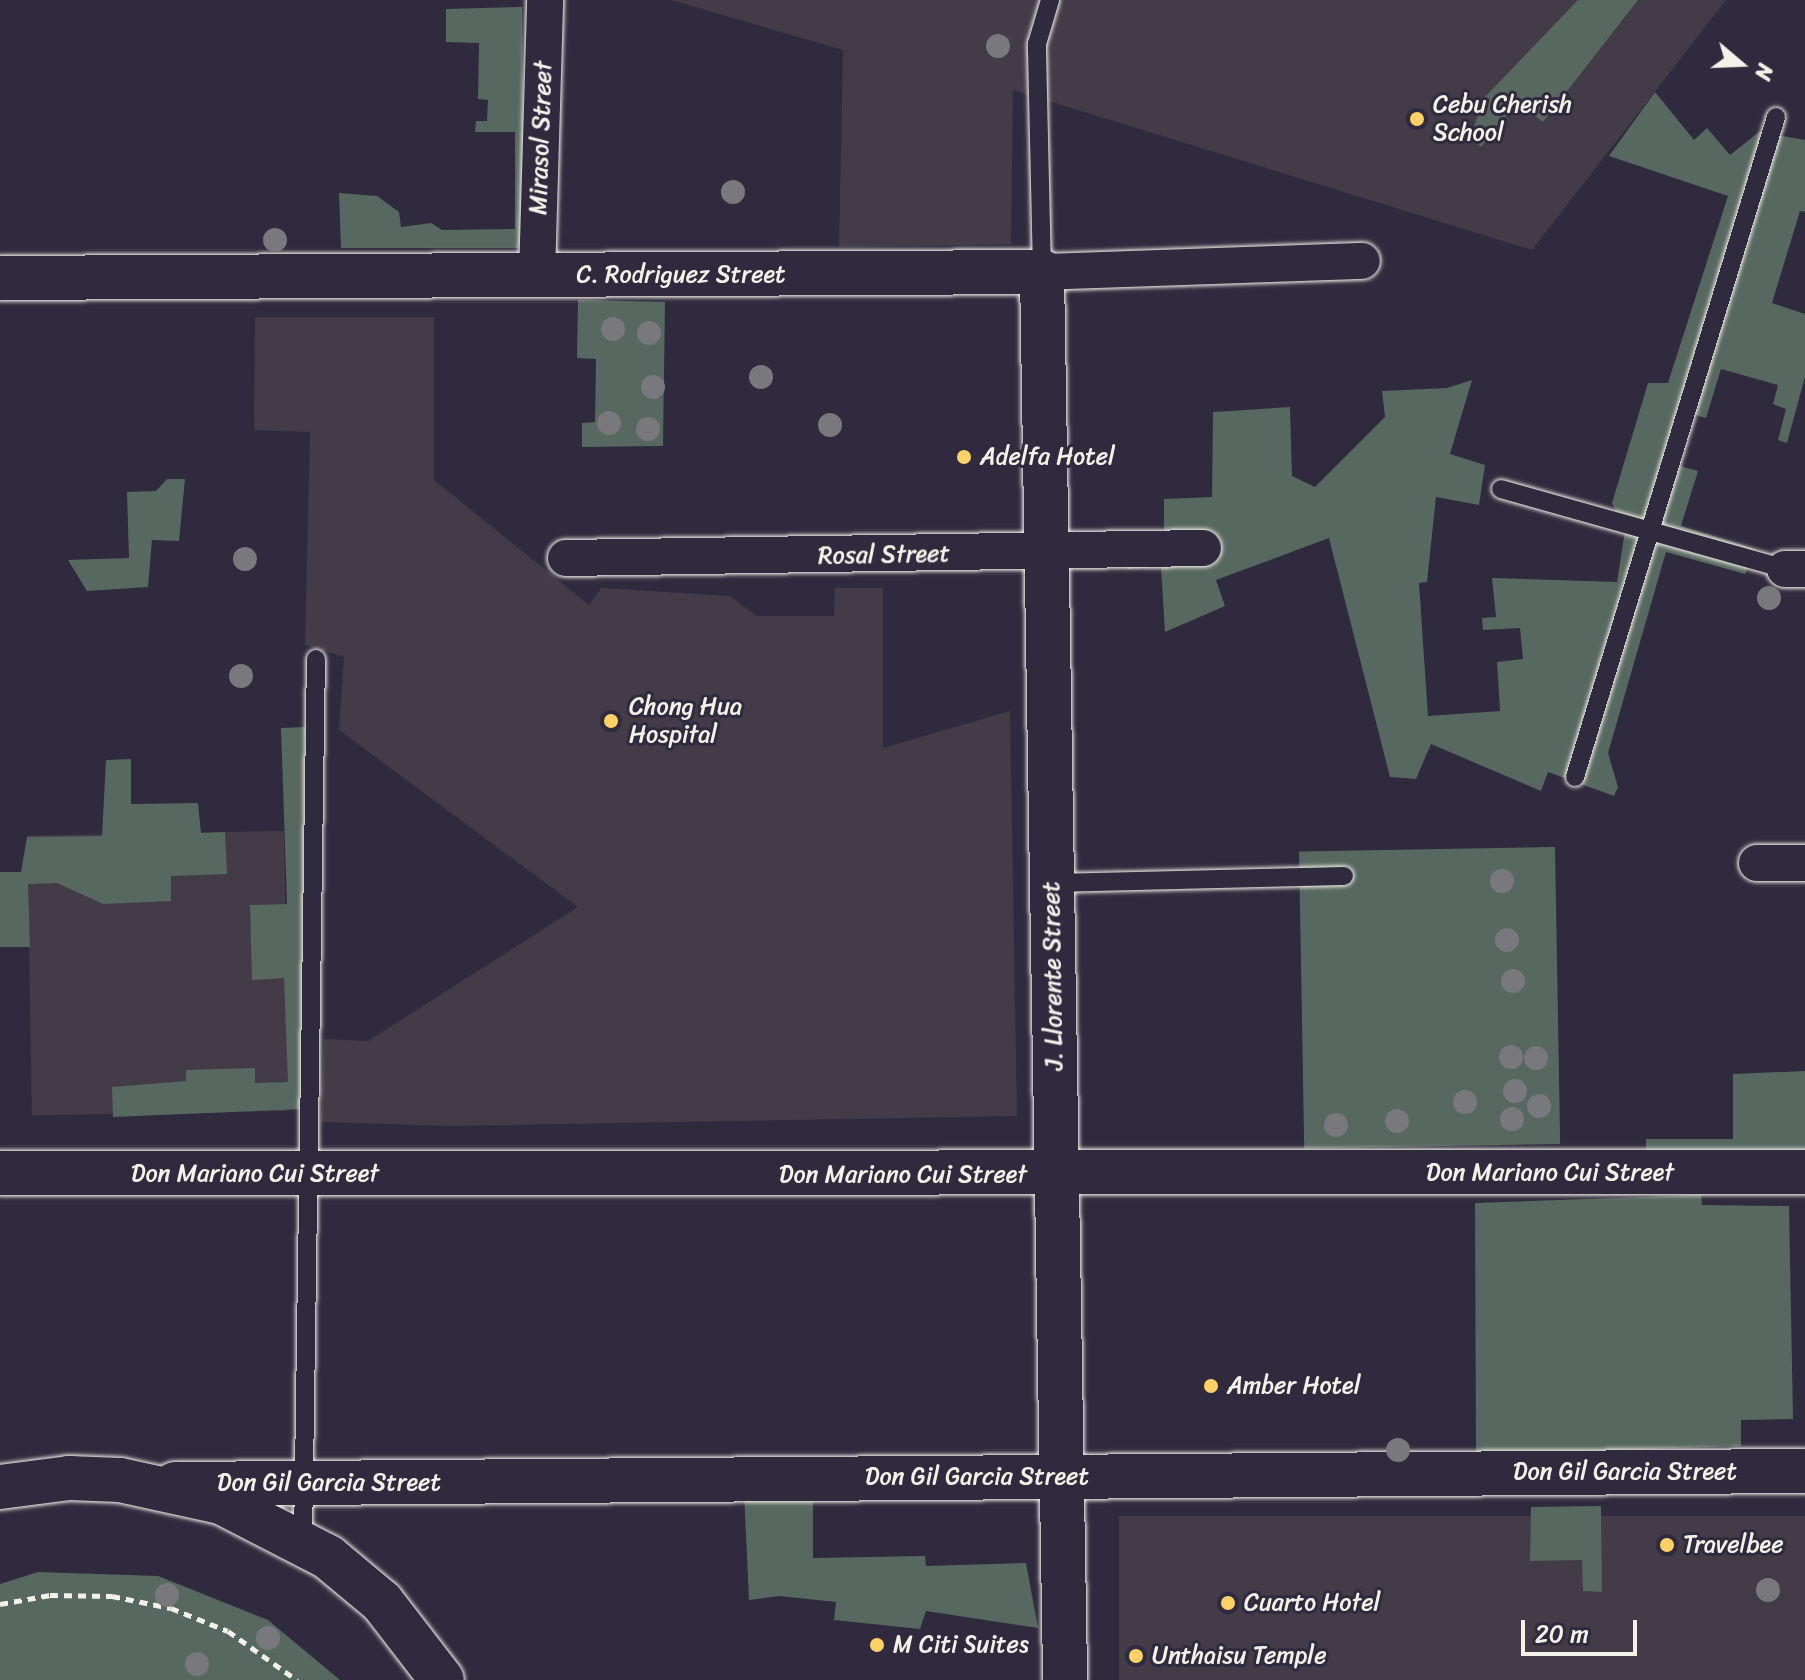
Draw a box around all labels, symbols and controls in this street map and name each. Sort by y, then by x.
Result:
north arrow [1701,24,1781,104]
text: N [1743,58,1785,86]
street label: Mirasol Street [524,61,558,215]
place label: Cebu Cherish School [1433,91,1571,147]
marker: Cebu Cherish School [1408,110,1426,128]
street label: C. Rodriguez Street [576,261,786,289]
place label: Adelfa Hotel [980,443,1115,471]
marker: Adelfa Hotel [955,448,973,466]
street label: Rosal Street [817,539,951,571]
place label: Chong Hua Hospital [629,693,742,749]
marker: Chong Hua Hospital [600,710,622,732]
street label: J. Llorente Street [1037,882,1069,1070]
street label: Don Mariano Cui Street [1426,1159,1674,1187]
street label: Don Mariano Cui Street [131,1160,379,1188]
street label: Don Mariano Cui Street [779,1161,1027,1189]
place label: Amber Hotel [1227,1372,1361,1400]
marker: Amber Hotel [1202,1377,1220,1395]
street label: Don Gil Garcia Street [1513,1458,1737,1486]
street label: Don Gil Garcia Street [865,1463,1089,1491]
street label: Don Gil Garcia Street [217,1469,441,1497]
place label: Travelbee [1683,1531,1783,1559]
marker: Travelbee [1658,1536,1676,1554]
place label: Cuarto Hotel [1244,1589,1381,1617]
marker: Cuarto Hotel [1219,1594,1237,1612]
scale bar [1525,1604,1641,1654]
text: 20 m [1535,1613,1589,1655]
place label: M Citi Suites [893,1631,1031,1659]
marker: M Citi Suites [868,1636,886,1654]
place label: Unthaisu Temple [1152,1642,1327,1670]
marker: Unthaisu Temple [1127,1647,1145,1665]

